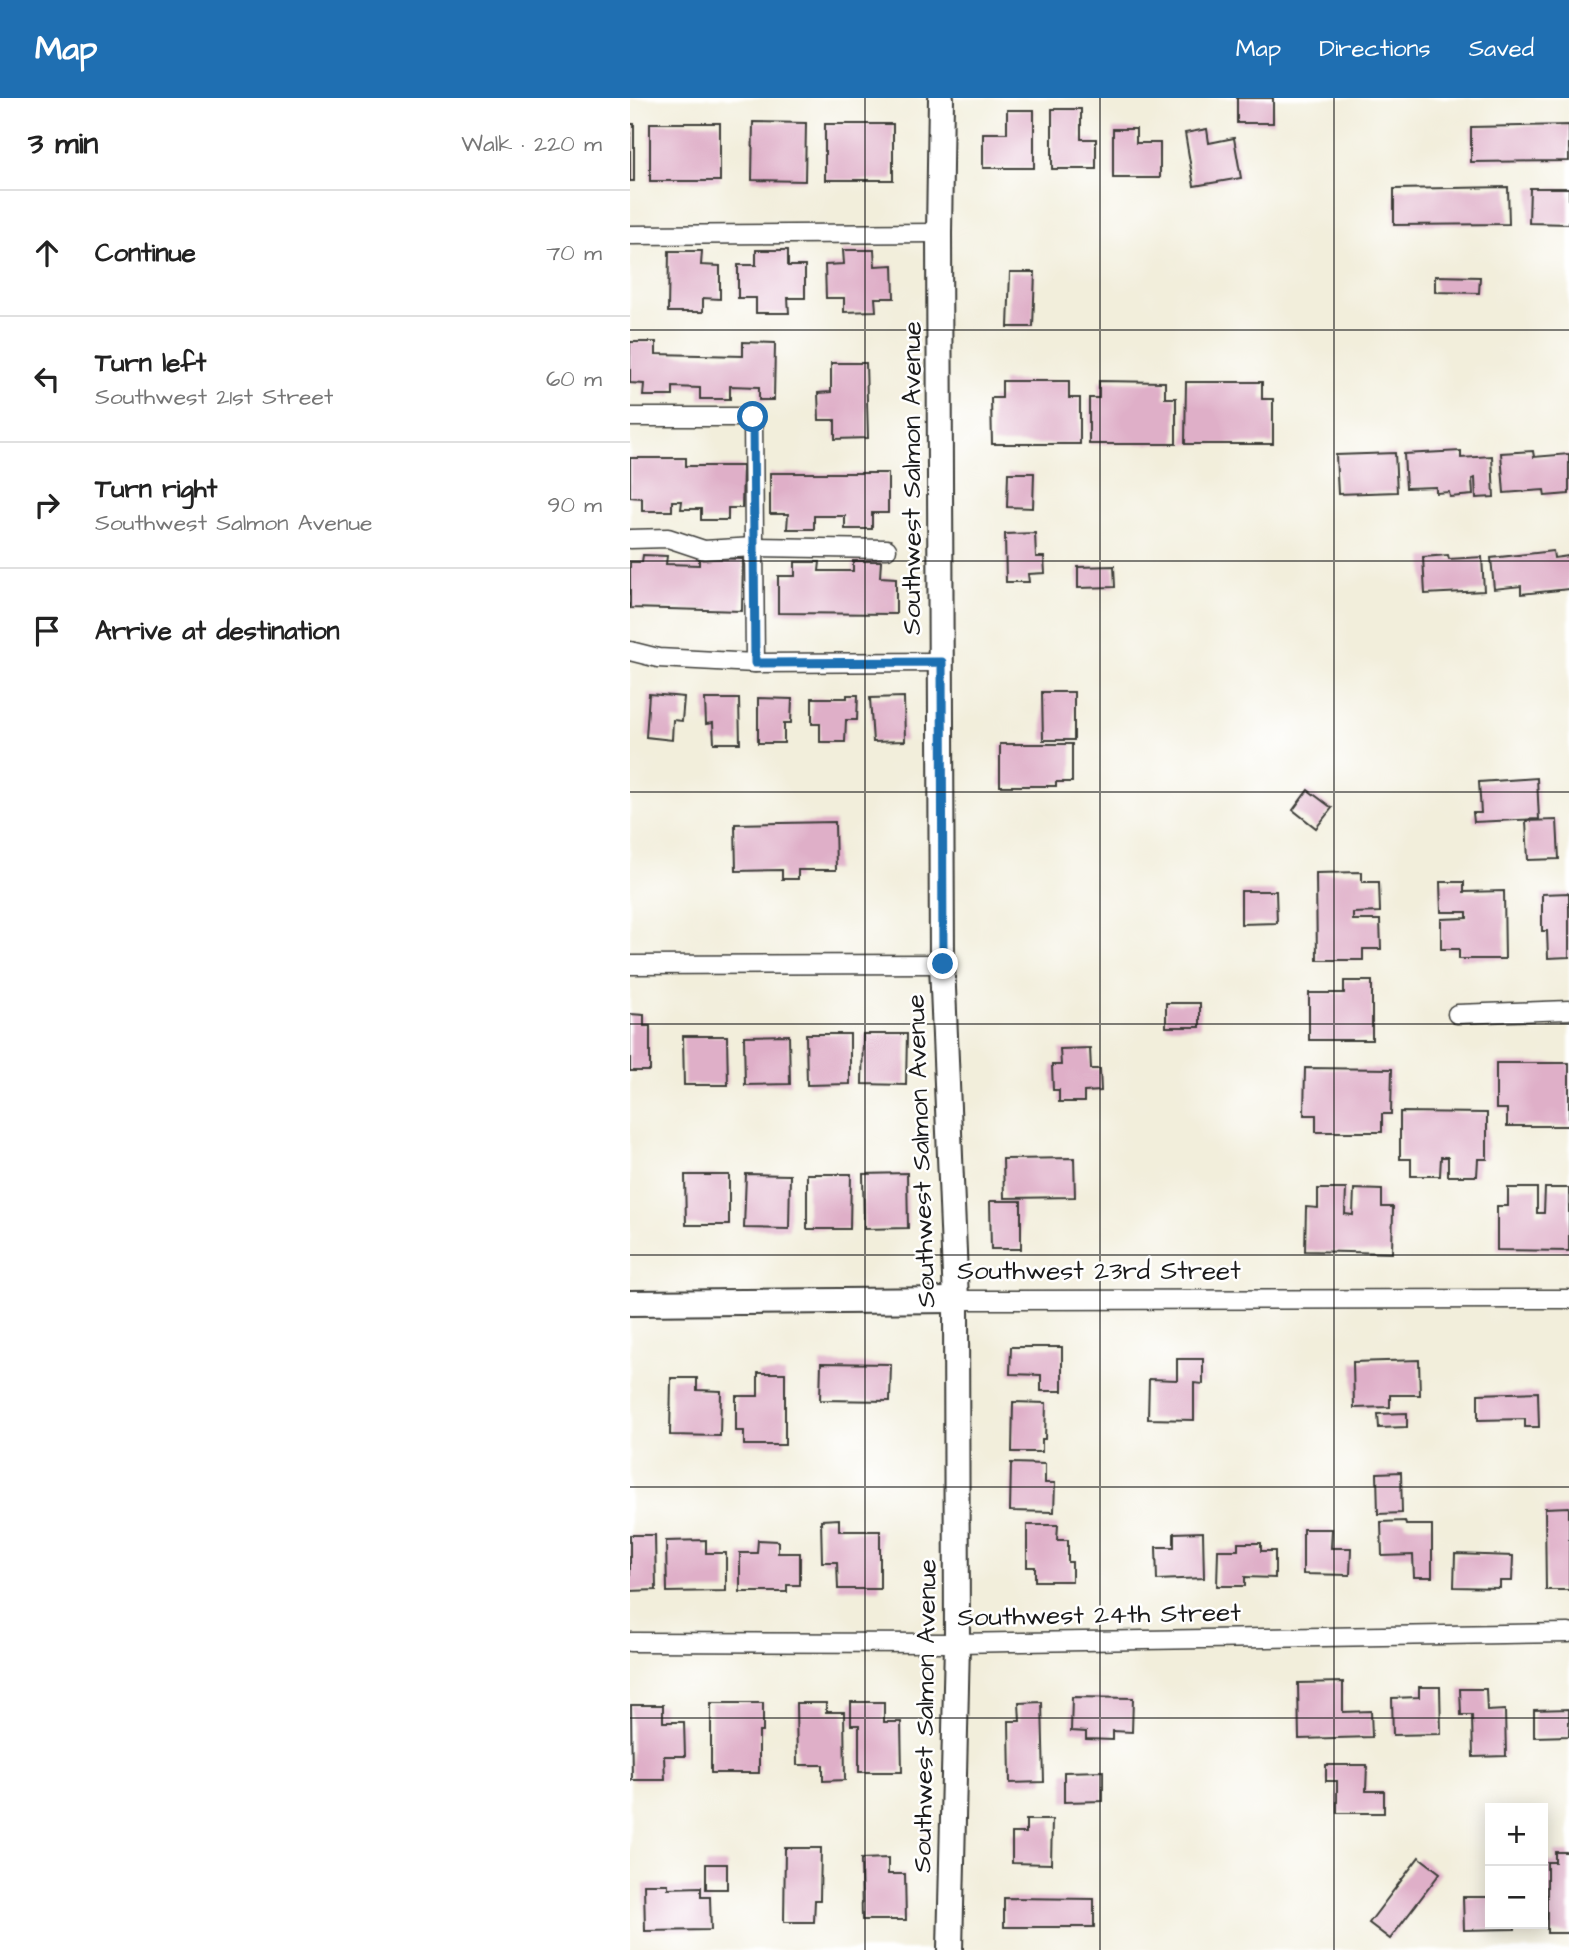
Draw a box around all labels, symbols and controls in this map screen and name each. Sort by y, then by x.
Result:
text: Map [35,26,97,72]
text: Map [1236,32,1281,66]
text: Directions [1319,32,1431,66]
text: Saved [1469,32,1534,66]
text: 3 min [28,123,98,165]
text: Walk · 220 m [461,128,602,160]
icon: ahead [28,234,66,272]
text: Continue [95,235,196,271]
text: 70 m [546,237,602,269]
street label: Southwest Salmon Avenue [894,321,930,635]
text: Turn left [95,345,206,381]
icon: left [28,360,66,398]
text: 60 m [546,363,602,395]
text: Southwest 21st Street [95,381,333,413]
route start [737,401,768,432]
text: Turn right [95,471,217,507]
icon: right [28,486,66,524]
text: 90 m [547,489,602,521]
text: Southwest Salmon Avenue [95,507,373,539]
icon: arrive [28,612,66,650]
text: Arrive at destination [95,613,340,649]
route end [927,948,958,979]
street label: Southwest Salmon Avenue [898,994,944,1308]
street label: Southwest 23rd Street [957,1253,1241,1289]
street label: Southwest Salmon Avenue [904,1559,946,1873]
street label: Southwest 24th Street [957,1595,1242,1635]
map controls [1485,1803,1548,1929]
button: + [1485,1803,1548,1866]
button: − [1485,1866,1548,1929]

